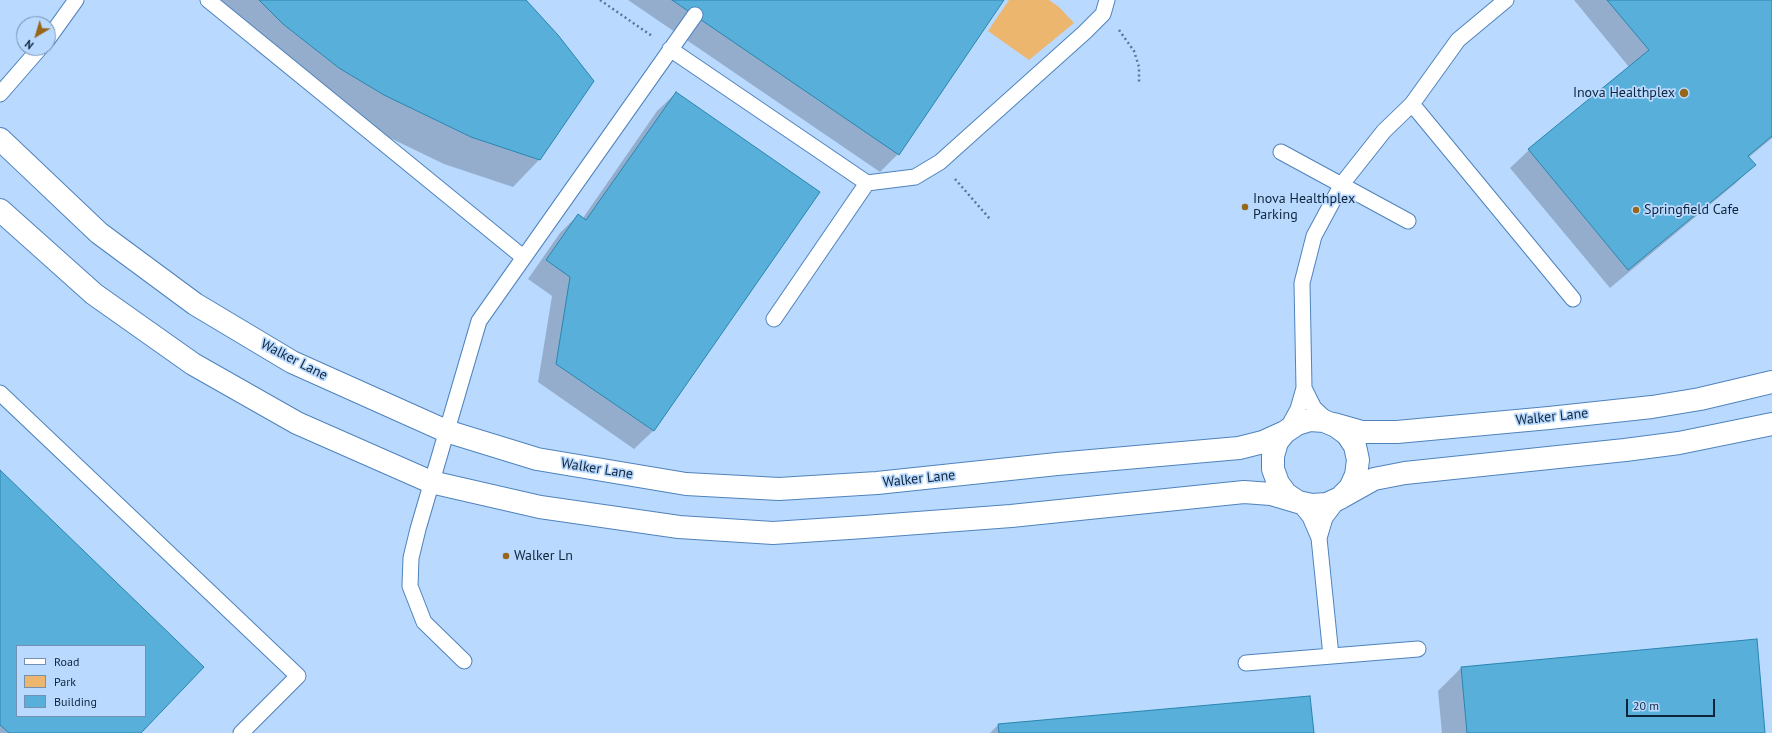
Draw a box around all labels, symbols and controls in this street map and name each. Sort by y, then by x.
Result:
north arrow [16,16,56,56]
text: N [22,37,36,52]
place label: Inova Healthplex [1573,85,1675,101]
marker: Inova Healthplex [1678,87,1690,99]
place label: Inova Healthplex Parking [1253,191,1355,224]
marker: Inova Healthplex Parking [1240,202,1250,212]
place label: Springfield Cafe [1644,202,1739,218]
marker: Springfield Cafe [1631,205,1641,215]
street label: Walker Lane [258,336,330,384]
street label: Walker Lane [1515,405,1589,429]
street label: Walker Lane [560,455,634,483]
street label: Walker Lane [882,467,956,491]
place label: Walker Ln [514,548,573,564]
marker: Walker Ln [501,551,511,561]
legend [16,645,146,717]
text: Road [54,654,79,669]
text: Park [54,674,76,689]
scale bar [1628,691,1717,717]
text: Building [54,694,97,709]
text: 20 m [1633,698,1659,713]

